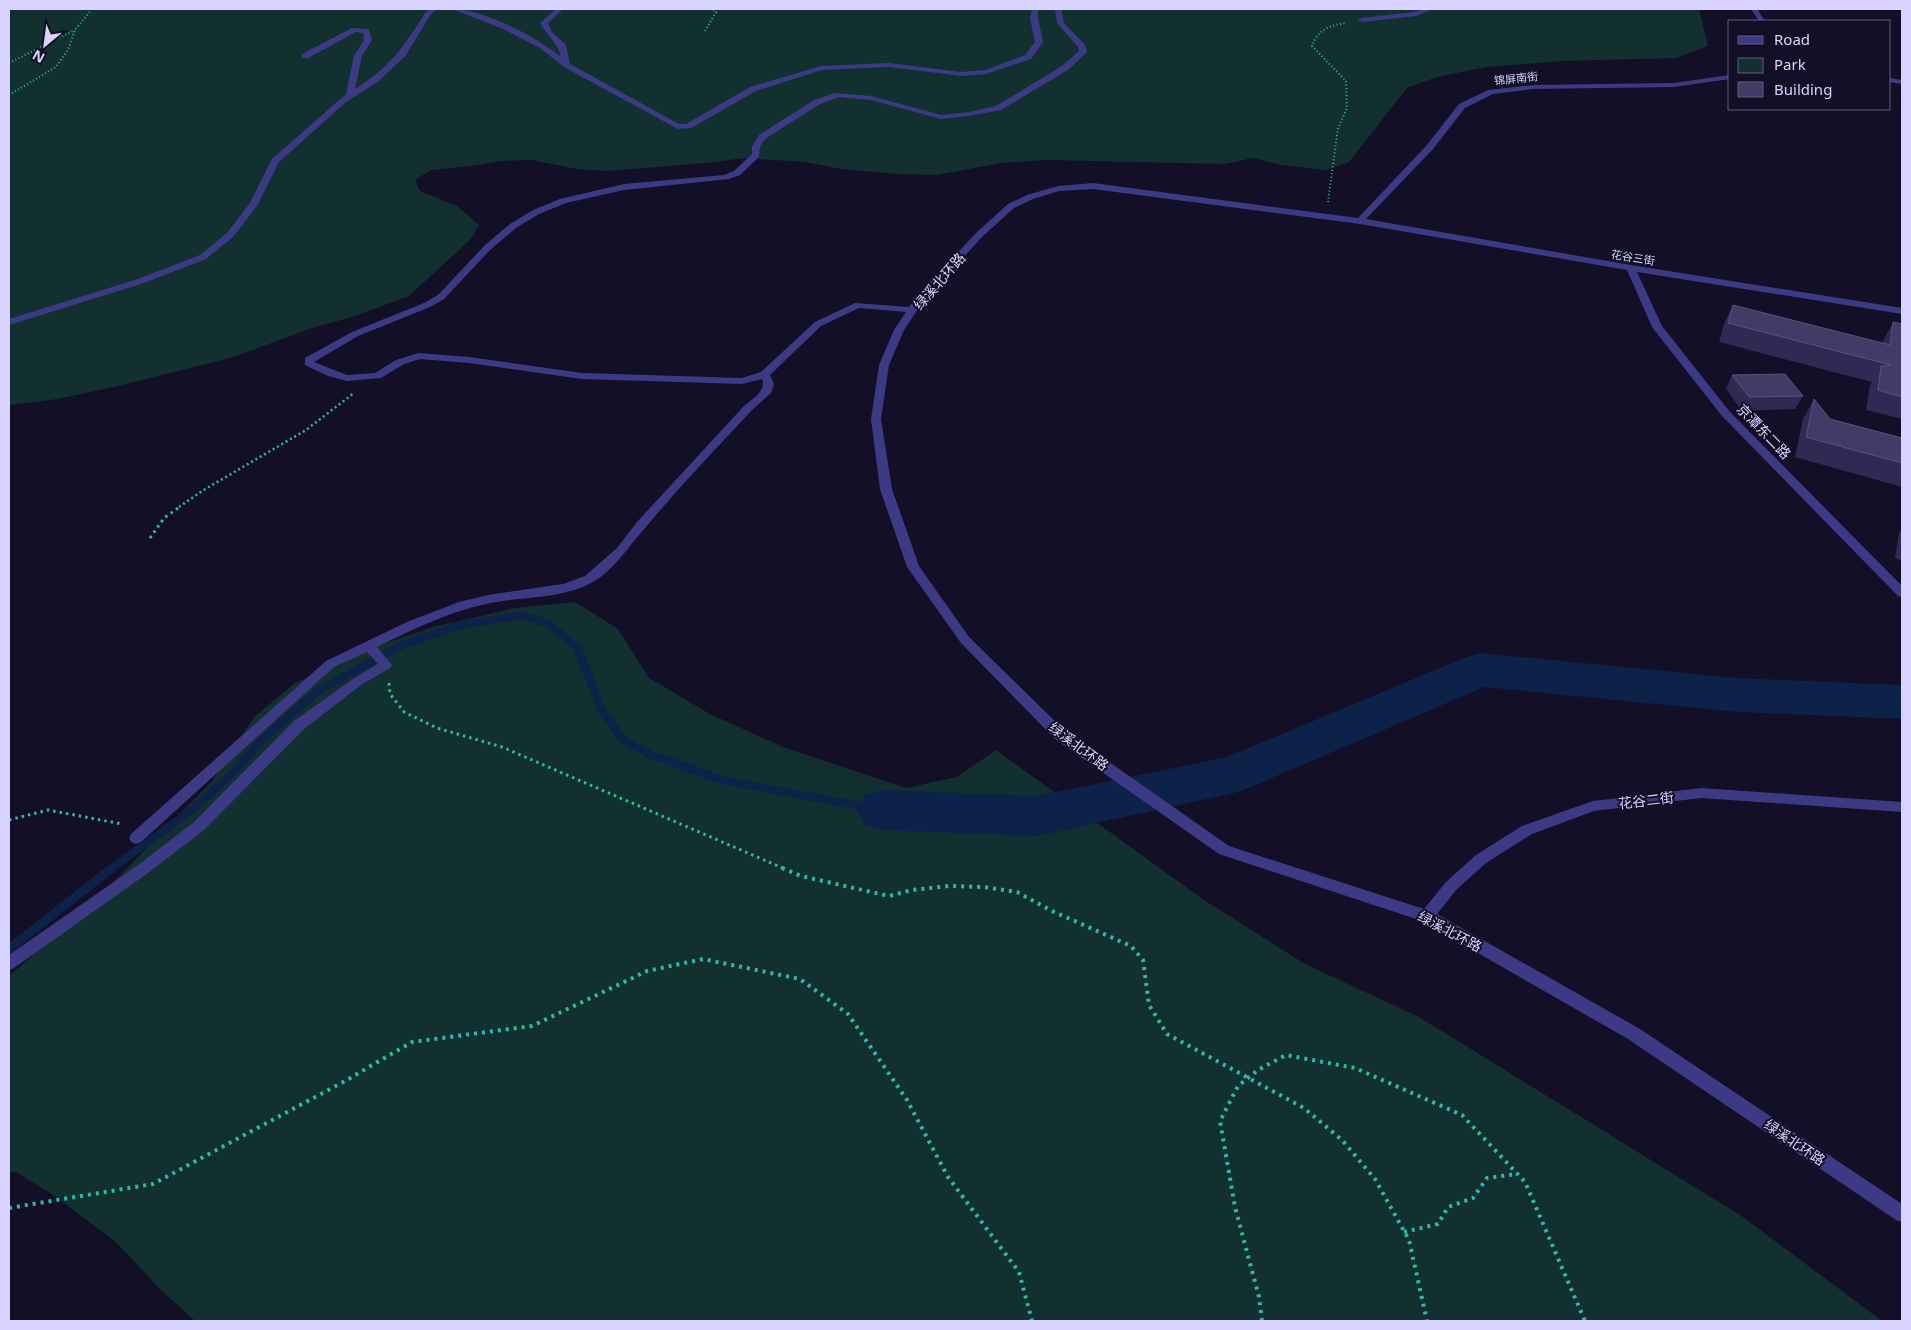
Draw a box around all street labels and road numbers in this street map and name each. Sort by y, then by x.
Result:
street label: 锦屏南街 [1493,68,1539,88]
street label: 花谷三街 [1610,246,1656,268]
street label: 绿溪北环路 [909,248,969,314]
street label: 京潭东二路 [1733,399,1795,463]
street label: 绿溪北环路 [1045,717,1113,775]
street label: 花谷二街 [1617,787,1675,813]
street label: 绿溪北环路 [1415,906,1485,956]
street label: 绿溪北环路 [1761,1115,1829,1169]

